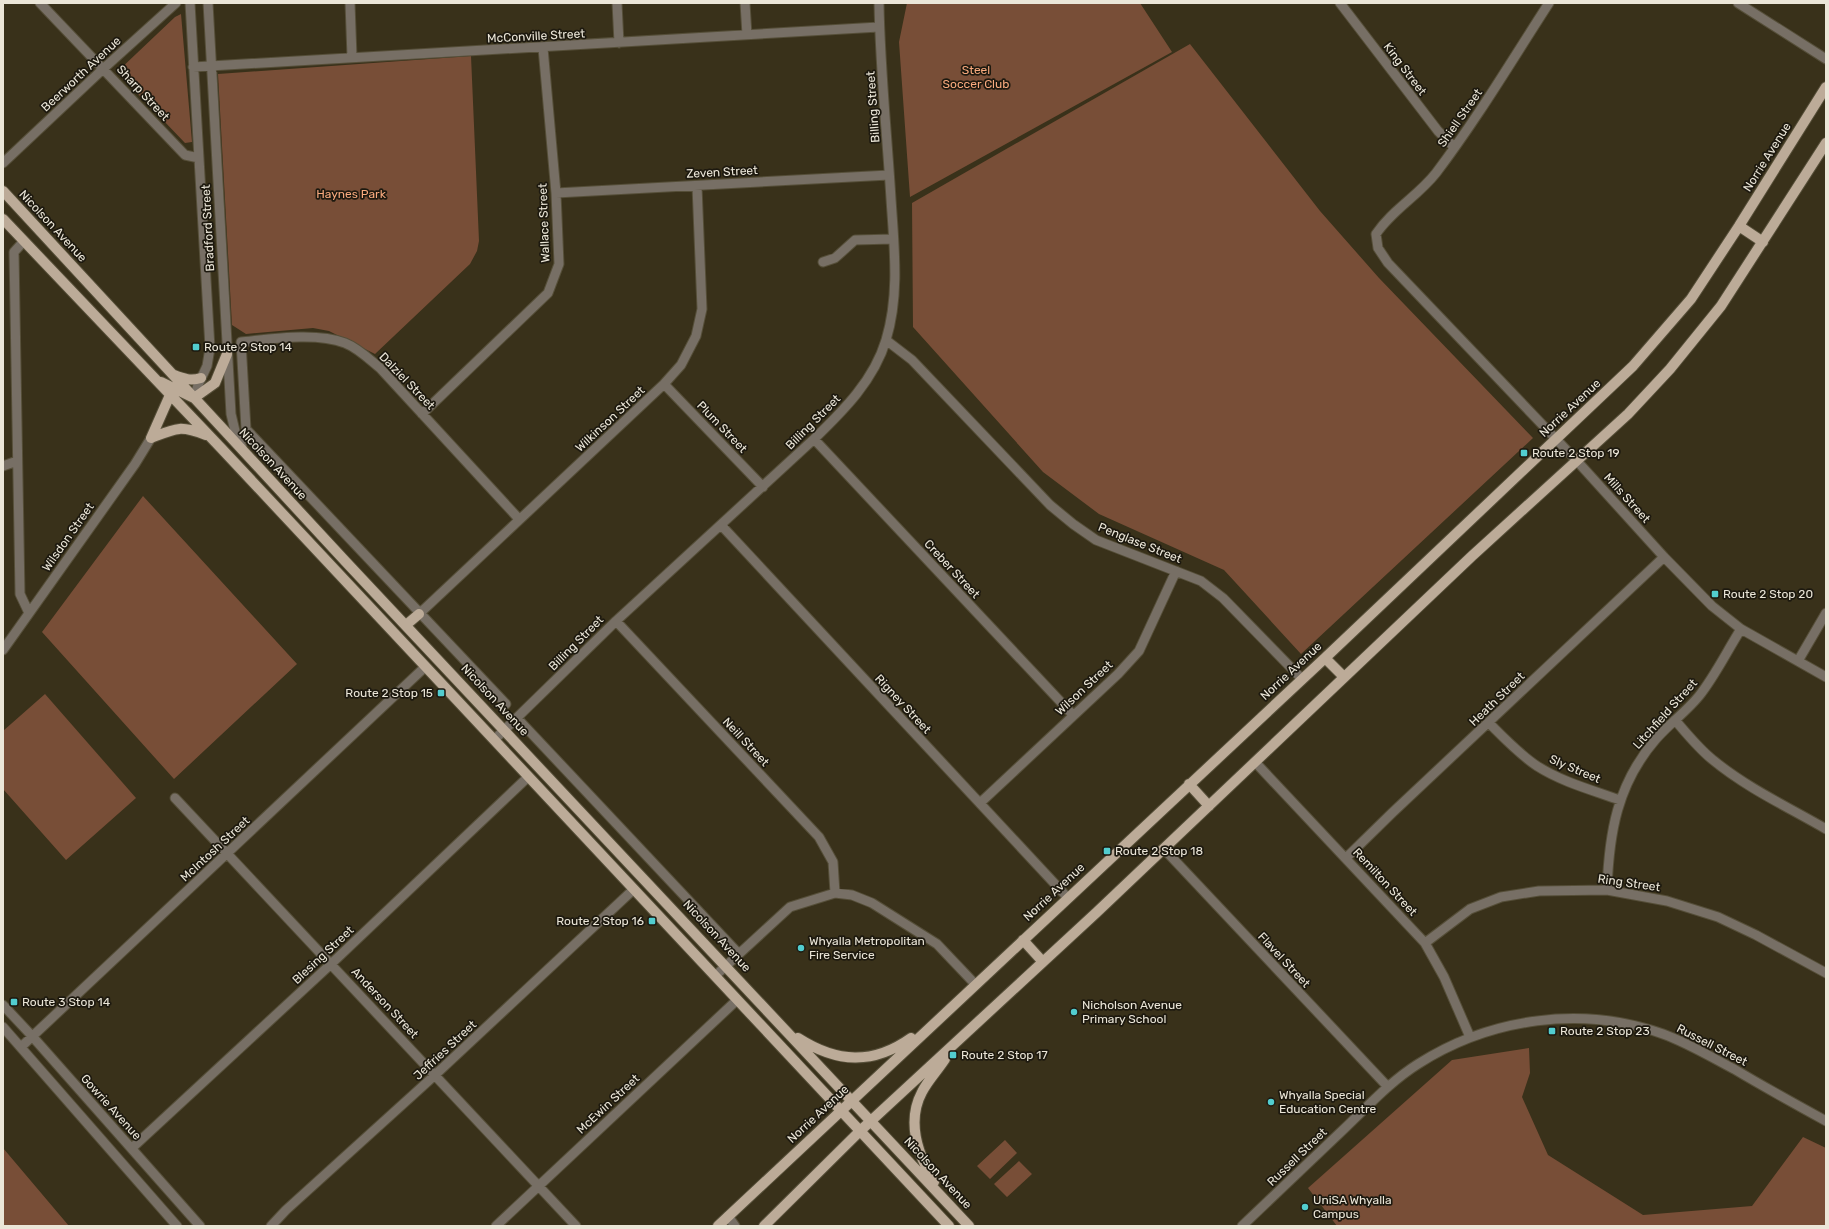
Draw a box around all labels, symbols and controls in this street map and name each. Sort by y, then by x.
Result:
street label: McConville Street [487,26,586,46]
street label: Beerworth Avenue [38,33,124,114]
street label: King Street [1381,40,1429,98]
street label: Sharp Street [114,62,172,124]
park label: Steel Soccer Club [943,63,1009,91]
street label: Billing Street [863,70,882,143]
street label: Shiell Street [1435,86,1485,150]
street label: Norrie Avenue [1740,120,1794,194]
street label: Zeven Street [686,163,758,181]
street label: Wallace Street [536,183,552,263]
street label: Bradford Street [199,184,217,272]
street label: Nicolson Avenue [16,187,90,265]
park label: Haynes Park [316,187,387,201]
place label: Route 2 Stop 14 [204,340,293,354]
marker: Route 2 Stop 14 [191,342,201,352]
street label: Dalziel Street [376,349,438,413]
street label: Norrie Avenue [1536,376,1604,440]
street label: Wilkinson Street [572,383,648,455]
street label: Billing Street [783,391,844,452]
street label: Plum Street [694,398,750,456]
street label: Nicolson Avenue [236,425,310,503]
place label: Route 2 Stop 19 [1532,446,1620,460]
marker: Route 2 Stop 19 [1519,448,1529,458]
street label: Mills Street [1601,470,1653,526]
street label: Wilsdon Street [39,500,97,574]
street label: Penglase Street [1096,520,1184,566]
street label: Creber Street [921,537,983,601]
place label: Route 2 Stop 20 [1723,587,1813,601]
marker: Route 2 Stop 20 [1710,589,1720,599]
street label: Billing Street [546,612,607,673]
street label: Norrie Avenue [1257,639,1325,703]
street label: Wilson Street [1052,658,1116,718]
street label: Nicolson Avenue [458,661,532,739]
street label: Heath Street [1466,669,1528,729]
street label: Rigney Street [872,672,934,737]
street label: Litchfield Street [1630,676,1700,752]
place label: Route 2 Stop 15 [345,686,433,700]
marker: Route 2 Stop 15 [436,688,446,698]
street label: Neill Street [720,715,772,769]
street label: Sly Street [1547,752,1603,786]
street label: McIntosh Street [178,813,253,885]
place label: Route 2 Stop 18 [1115,844,1203,858]
street label: Remilton Street [1350,845,1420,919]
marker: Route 2 Stop 18 [1102,846,1112,856]
street label: Norrie Avenue [1020,860,1088,924]
street label: Ring Street [1597,872,1661,894]
street label: Nicolson Avenue [680,897,754,975]
place label: Route 2 Stop 16 [556,914,644,928]
marker: Route 2 Stop 16 [647,916,657,926]
street label: Blesing Street [289,923,357,987]
street label: Flavel Street [1255,930,1313,991]
place label: Whyalla Metropolitan Fire Service [809,934,925,962]
marker: Whyalla Metropolitan Fire Service [796,943,806,953]
street label: Anderson Street [349,965,422,1042]
place label: Route 3 Stop 14 [22,995,111,1009]
marker: Route 3 Stop 14 [9,997,19,1007]
place label: Nicholson Avenue Primary School [1082,998,1182,1026]
marker: Nicholson Avenue Primary School [1069,1007,1079,1017]
street label: Jeffries Street [411,1017,479,1083]
street label: Russell Street [1674,1021,1750,1069]
place label: Route 2 Stop 23 [1560,1024,1650,1038]
marker: Route 2 Stop 23 [1547,1026,1557,1036]
place label: Route 2 Stop 17 [961,1048,1048,1062]
marker: Route 2 Stop 17 [948,1050,958,1060]
street label: Gowrie Avenue [78,1071,144,1143]
street label: McEwin Street [574,1071,643,1137]
street label: Norrie Avenue [784,1082,852,1146]
place label: Whyalla Special Education Centre [1279,1088,1376,1116]
marker: Whyalla Special Education Centre [1266,1097,1276,1107]
street label: Russell Street [1264,1125,1330,1189]
street label: Nicolson Avenue [901,1134,975,1212]
place label: UniSA Whyalla Campus [1313,1193,1392,1221]
marker: UniSA Whyalla Campus [1300,1202,1310,1212]

